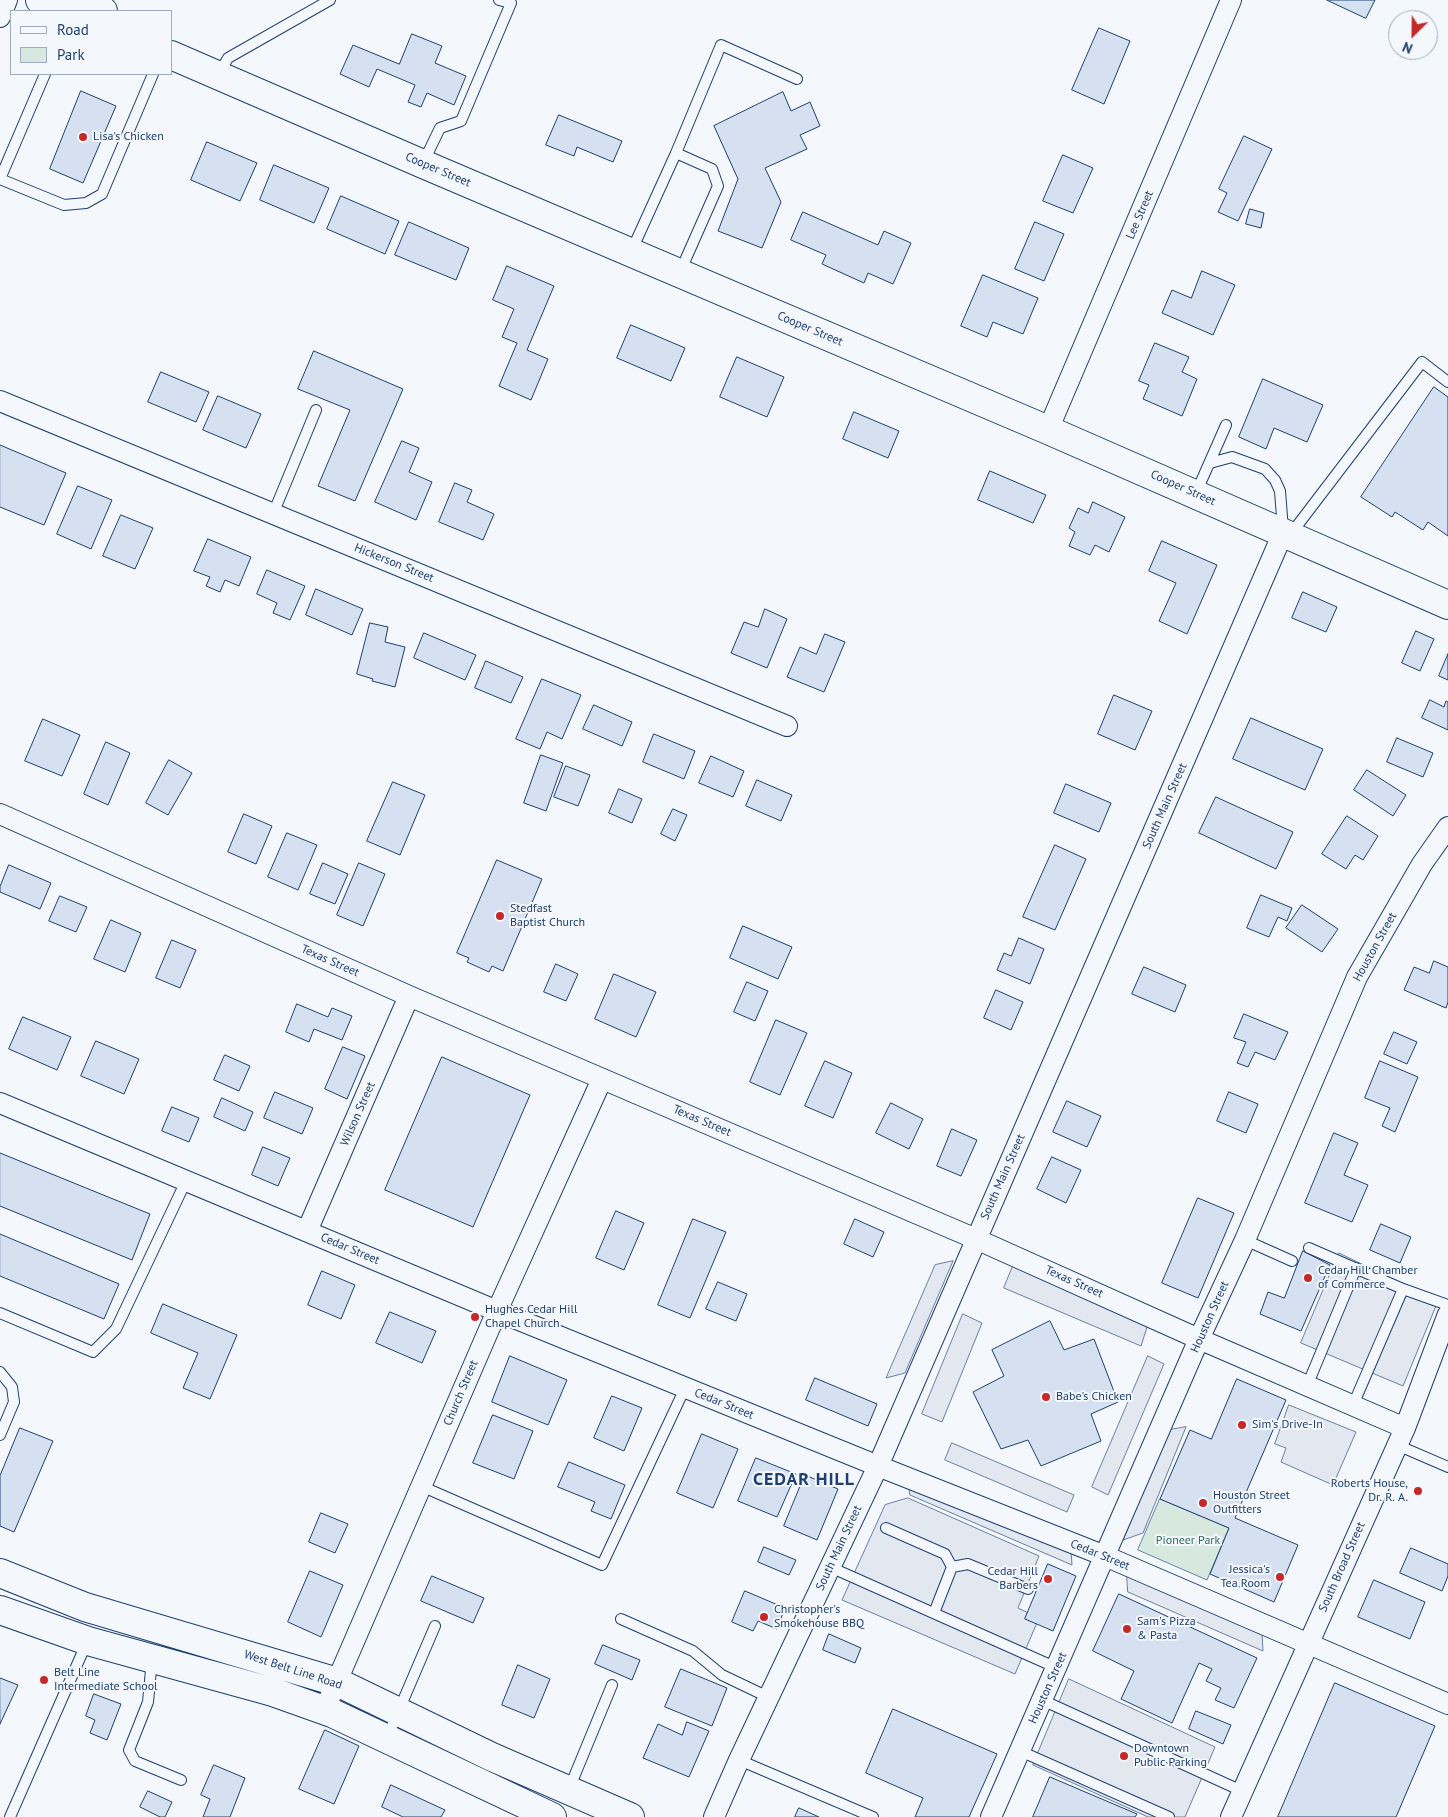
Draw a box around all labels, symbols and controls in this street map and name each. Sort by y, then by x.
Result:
legend [10,10,172,75]
north arrow [1388,10,1438,60]
text: Road [57,20,89,39]
text: N [1400,38,1415,58]
text: Park [57,45,85,64]
place label: Lisa's Chicken [93,130,164,144]
marker: Lisa's Chicken [77,131,89,143]
street label: Cooper Street [403,150,473,190]
street label: Lee Street [1123,189,1157,241]
street label: Cooper Street [775,309,845,349]
street label: Cooper Street [1148,467,1218,509]
street label: Hickerson Street [352,541,436,585]
street label: South Main Street [1140,761,1190,851]
place label: Stedfast Baptist Church [510,902,585,930]
marker: Stedfast Baptist Church [494,910,506,922]
street label: Houston Street [1350,910,1400,984]
street label: Texas Street [299,942,361,980]
street label: Wilson Street [337,1080,379,1148]
street label: Texas Street [671,1102,733,1140]
street label: South Main Street [978,1132,1028,1222]
street label: Cedar Street [318,1230,382,1268]
street label: Texas Street [1043,1263,1105,1301]
place label: Cedar Hill Chamber of Commerce [1318,1264,1417,1292]
marker: Cedar Hill Chamber of Commerce [1302,1272,1314,1284]
street label: Houston Street [1188,1279,1232,1355]
place label: Hughes Cedar Hill Chapel Church [485,1303,577,1331]
marker: Hughes Cedar Hill Chapel Church [469,1311,481,1323]
street label: Church Street [441,1358,481,1428]
street label: Cedar Street [692,1386,756,1422]
place label: Babe's Chicken [1056,1390,1132,1404]
marker: Babe's Chicken [1040,1391,1052,1403]
place label: Sim's Drive-In [1252,1418,1323,1432]
marker: Sim's Drive-In [1236,1419,1248,1431]
district label: CEDAR HILL [752,1469,856,1491]
place label: Roberts House, Dr. R. A. [1331,1477,1408,1505]
marker: Roberts House, Dr. R. A. [1412,1485,1424,1497]
place label: Houston Street Outfitters [1213,1489,1290,1517]
marker: Houston Street Outfitters [1197,1497,1209,1509]
street label: South Main Street [813,1503,865,1593]
street label: South Broad Street [1316,1520,1368,1614]
park label: Pioneer Park [1156,1534,1220,1548]
street label: Cedar Street [1068,1537,1132,1573]
place label: Jessica's Tea Room [1220,1563,1270,1591]
place label: Cedar Hill Barbers [987,1565,1038,1593]
marker: Jessica's Tea Room [1274,1571,1286,1583]
marker: Cedar Hill Barbers [1042,1573,1054,1585]
place label: Christopher's Smokehouse BBQ [774,1603,864,1631]
marker: Christopher's Smokehouse BBQ [758,1611,770,1623]
place label: Sam's Pizza & Pasta [1137,1615,1196,1643]
marker: Sam's Pizza & Pasta [1121,1623,1133,1635]
street label: West Belt Line Road [242,1647,344,1693]
street label: Houston Street [1026,1650,1070,1726]
place label: Belt Line Intermediate School [54,1666,158,1694]
marker: Belt Line Intermediate School [38,1674,50,1686]
place label: Downtown Public Parking [1134,1742,1207,1770]
marker: Downtown Public Parking [1118,1750,1130,1762]

